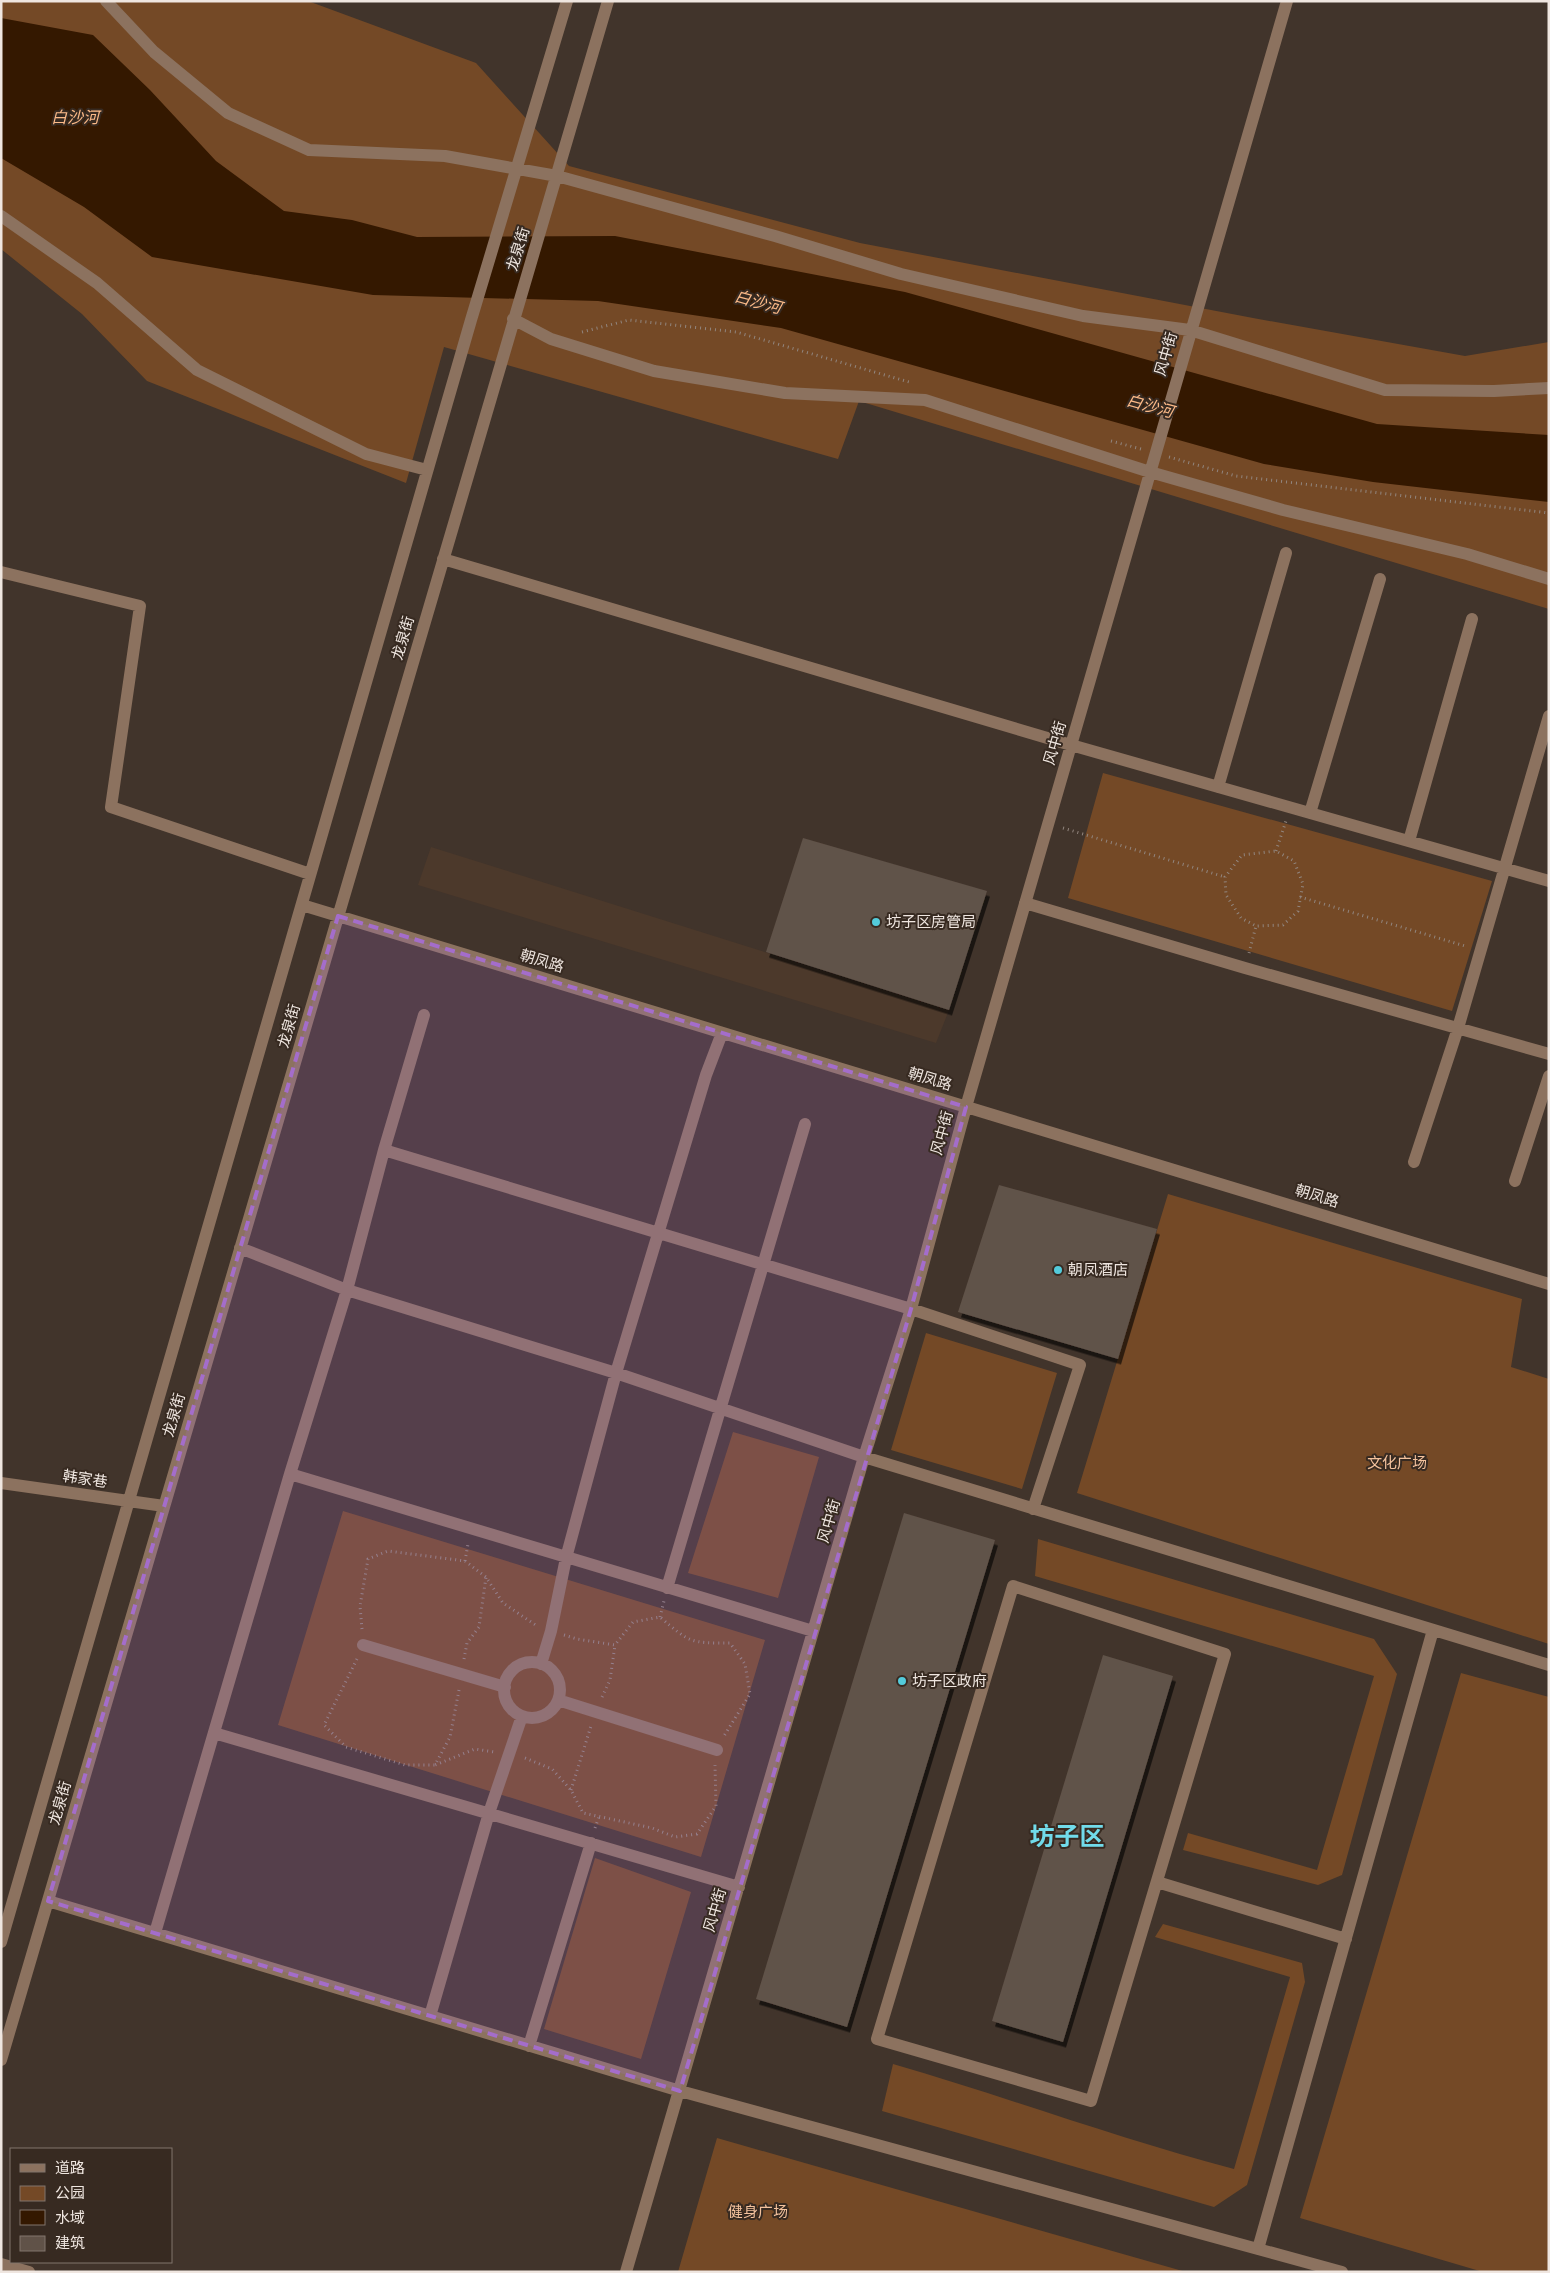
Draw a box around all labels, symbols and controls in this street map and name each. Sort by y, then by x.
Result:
water label: 白沙河 [51,107,102,128]
street label: 龙泉街 [502,225,534,273]
water label: 白沙河 [732,286,787,319]
street label: 风中街 [1150,330,1182,378]
water label: 白沙河 [1124,390,1179,423]
street label: 龙泉街 [387,614,419,662]
street label: 风中街 [1039,719,1071,767]
place label: 坊子区房管局 [886,912,976,932]
marker: 坊子区房管局 [870,916,882,928]
street label: 朝凤路 [518,945,566,977]
street label: 龙泉街 [273,1002,305,1050]
street label: 朝凤路 [906,1063,954,1095]
street label: 风中街 [927,1109,957,1157]
street label: 朝凤路 [1293,1180,1341,1212]
place label: 朝凤酒店 [1068,1260,1128,1280]
marker: 朝凤酒店 [1052,1264,1064,1276]
street label: 龙泉街 [158,1391,190,1439]
park label: 文化广场 [1367,1453,1427,1473]
street label: 韩家巷 [61,1466,109,1492]
street label: 风中街 [813,1497,845,1545]
place label: 坊子区政府 [912,1671,987,1691]
marker: 坊子区政府 [896,1675,908,1687]
street label: 龙泉街 [44,1779,76,1827]
district label: 坊子区 [1029,1820,1105,1853]
street label: 风中街 [699,1886,731,1934]
legend [10,2148,172,2263]
text: 道路 [55,2158,85,2178]
text: 公园 [55,2183,85,2203]
park label: 健身广场 [728,2202,788,2222]
text: 水域 [55,2208,85,2228]
text: 建筑 [55,2233,85,2253]

